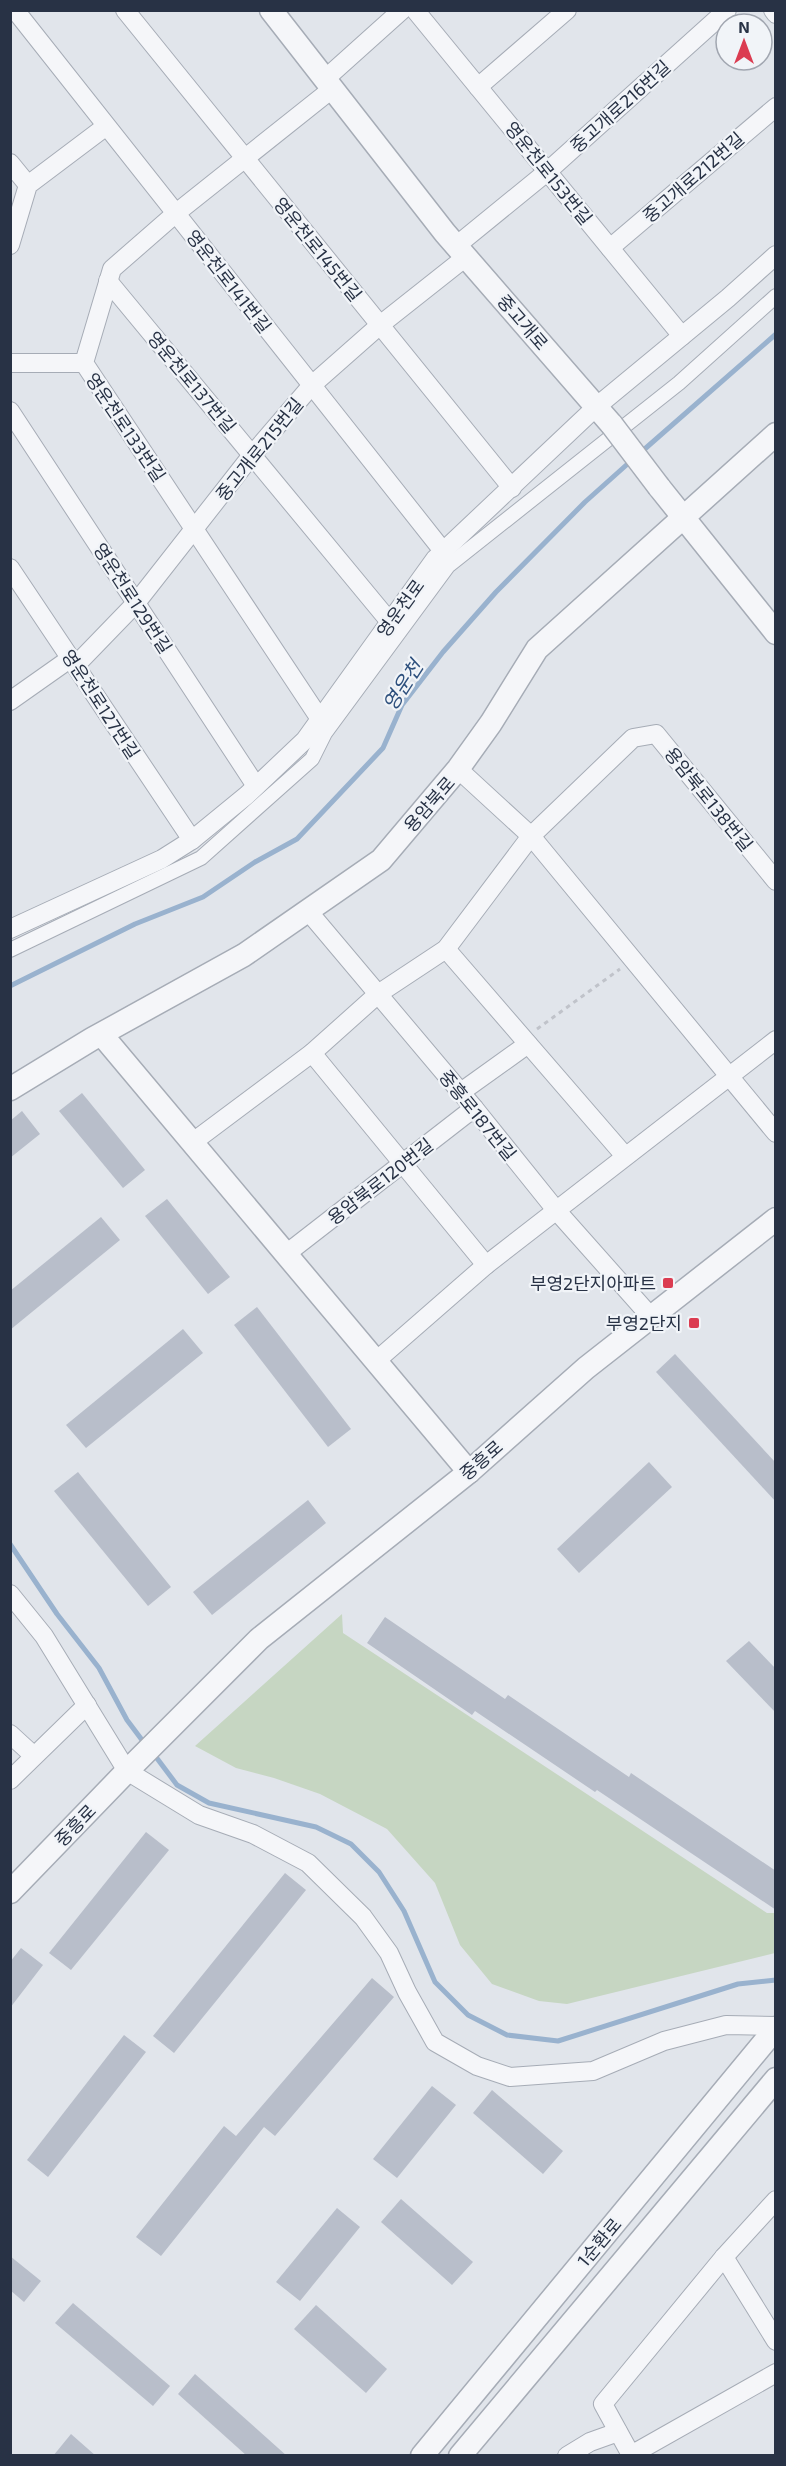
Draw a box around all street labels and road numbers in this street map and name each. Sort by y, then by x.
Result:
street label: 중고개로216번길 [565,55,675,157]
street label: 영운천로153번길 [501,117,597,229]
street label: 중고개로212번길 [638,127,748,227]
street label: 영운천로145번길 [269,193,367,305]
street label: 영운천로141번길 [182,225,276,337]
street label: 중고개로 [493,290,553,354]
street label: 영운천로137번길 [143,327,241,437]
street label: 영운천로133번길 [81,368,171,486]
street label: 중고개로215번길 [211,393,307,505]
street label: 영운천로129번길 [89,539,177,657]
street label: 영운천로 [372,575,428,641]
street label: 영운천로127번길 [58,645,144,763]
street label: 용암북로138번길 [660,743,758,855]
street label: 용암북로 [399,772,459,836]
street label: 중흥로187번길 [435,1065,521,1165]
street label: 용암북로120번길 [323,1133,437,1229]
street label: 중흥로 [455,1435,507,1485]
street label: 중흥로 [50,1799,100,1851]
street label: 1순환로 [572,2213,626,2271]

